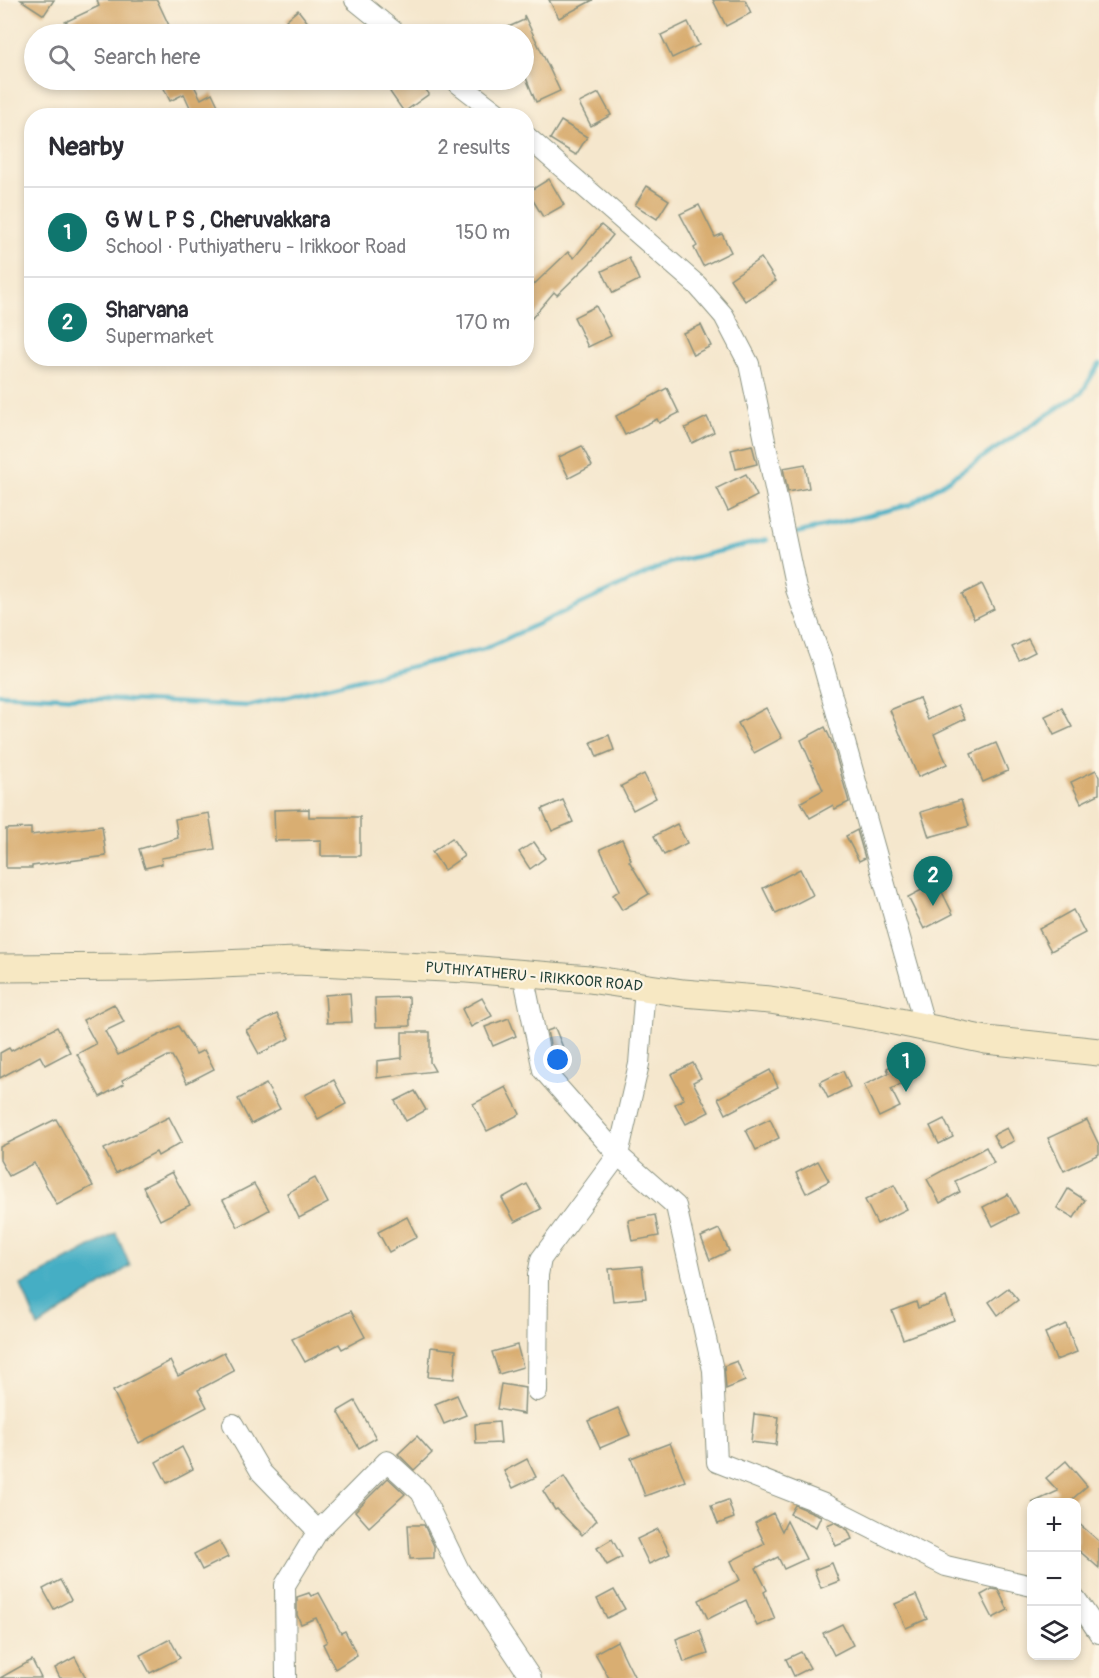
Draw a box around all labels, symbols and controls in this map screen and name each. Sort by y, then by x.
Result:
search box [24,24,534,90]
icon: search [45,41,78,74]
text: Search here [93,43,200,71]
text: Nearby [48,131,124,163]
text: 2 results [438,135,510,160]
text: G W L P S , Cheruvakkara [105,206,330,234]
text: 1 [64,220,71,245]
text: 150 m [456,220,510,245]
text: School · Puthiyatheru - Irikkoor Road [105,234,406,259]
text: Sharvana [105,296,188,324]
text: 2 [62,310,73,335]
text: 170 m [456,310,510,335]
text: Supermarket [105,324,214,349]
pin: 2 [914,856,952,906]
street label: PUTHIYATHERU - IRIKKOOR ROAD [424,958,644,996]
pin: 1 [886,1042,926,1092]
your location [543,1045,572,1074]
map controls [1027,1498,1081,1660]
button: + [1027,1498,1081,1552]
button: − [1027,1552,1081,1606]
button: layers [1027,1606,1081,1660]

